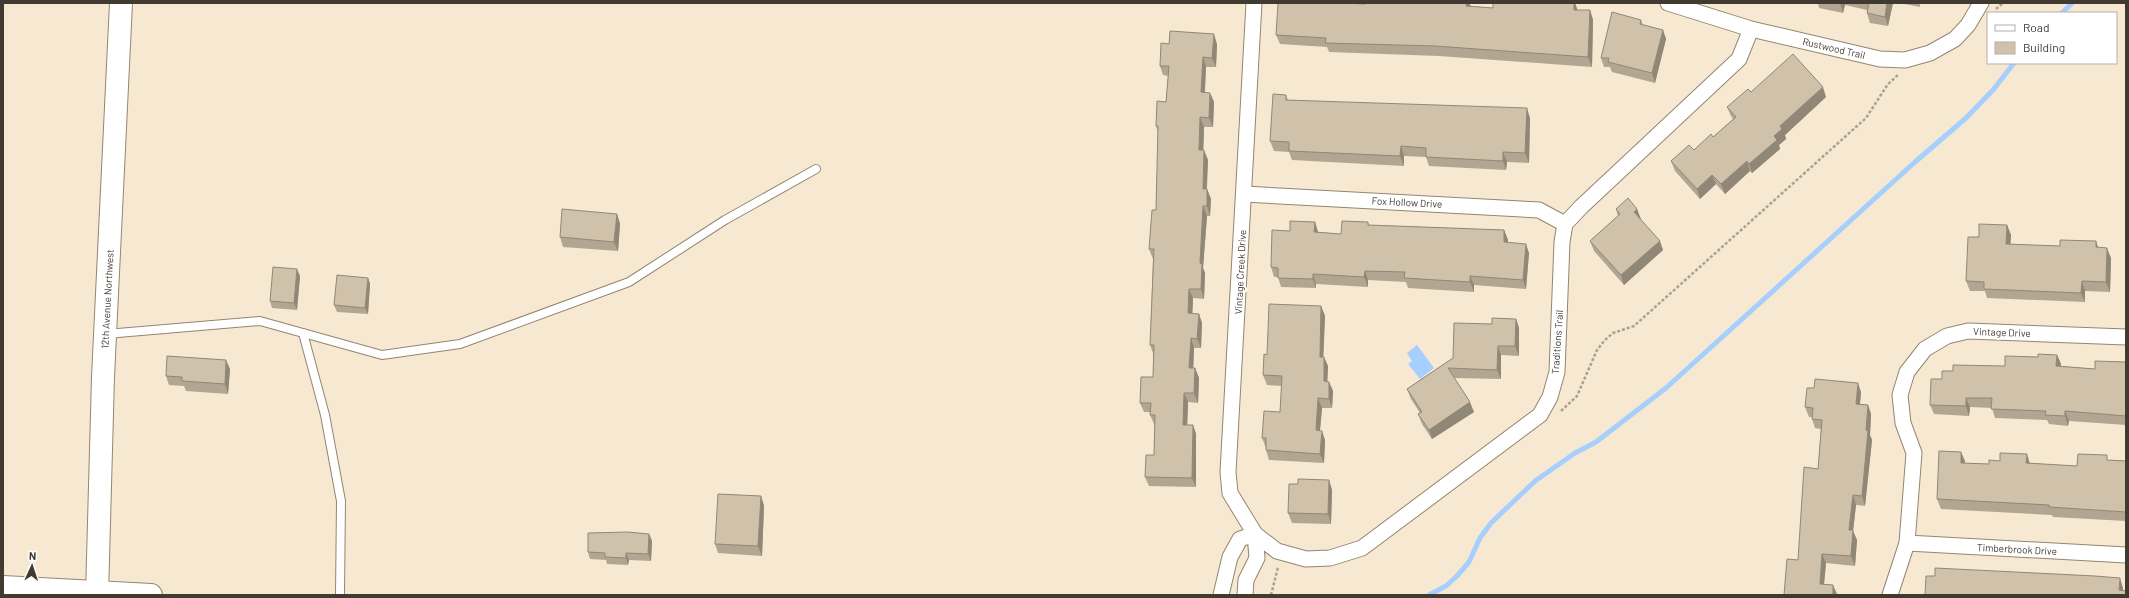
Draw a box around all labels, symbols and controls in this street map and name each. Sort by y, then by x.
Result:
legend [1987,12,2117,64]
text: Road [2023,20,2050,34]
street label: Rustwood Trail [1801,35,1867,61]
text: Building [2023,40,2065,54]
street label: Fox Hollow Drive [1371,194,1443,210]
street label: Vintage Creek Drive [1232,229,1248,315]
street label: 12th Avenue Northwest [98,249,116,349]
street label: Traditions Trail [1549,309,1565,375]
street label: Vintage Drive [1973,325,2031,339]
street label: Timberbrook Drive [1977,541,2057,557]
north arrow [12,546,52,586]
text: N [29,549,37,562]

